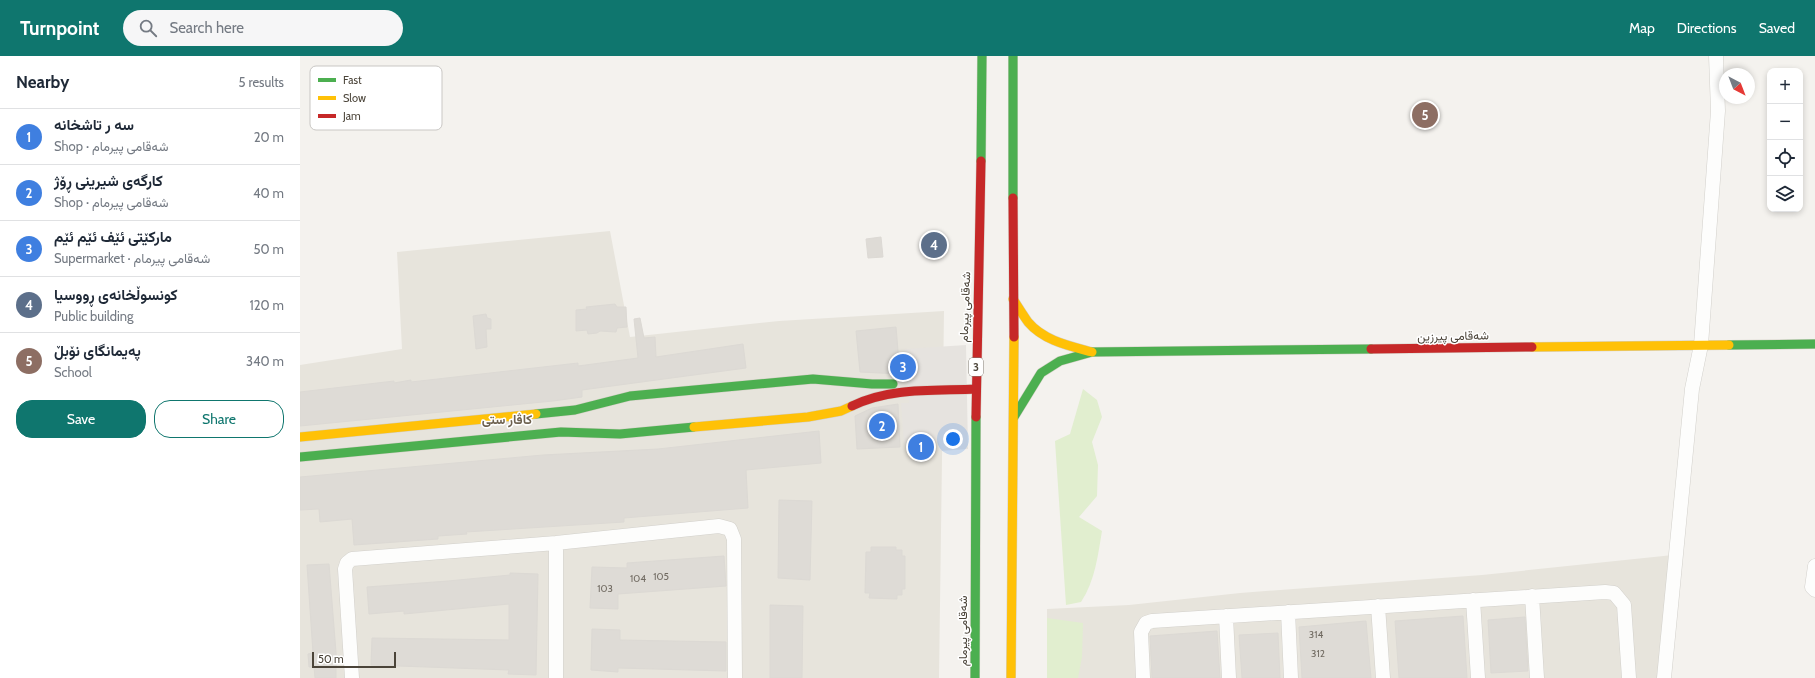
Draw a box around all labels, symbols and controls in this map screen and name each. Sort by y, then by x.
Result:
search box [123,10,403,46]
text: Turnpoint [20,17,99,40]
icon: search [137,17,159,39]
text: Search here [169,19,244,37]
text: Map [1629,19,1655,37]
text: Directions [1677,19,1737,37]
text: Saved [1759,19,1795,37]
legend [310,66,442,130]
north arrow [1719,68,1755,104]
map controls [1767,68,1803,212]
button: + [1767,68,1803,104]
text: Nearby [16,72,69,92]
text: Fast [343,73,362,87]
text: 5 results [238,74,284,90]
text: Slow [343,91,366,105]
pin: 5 [1412,100,1438,130]
button: − [1767,104,1803,140]
text: Jam [342,109,361,123]
text: سه ر تاشخانه [54,116,134,134]
text: 1 [27,129,31,145]
text: 20 m [254,129,284,145]
text: Shop · شەقامی پیرمام [54,138,169,154]
button: locate [1767,140,1803,176]
text: کارگەی شیرینی ڕۆژ [54,172,163,190]
button: layers [1767,176,1803,212]
text: 2 [26,185,32,201]
text: 40 m [253,185,284,201]
text: Shop · شەقامی پیرمام [54,194,169,210]
text: مارکێتی ئێف ئێم ئێم [54,228,172,246]
pin: 4 [921,230,947,260]
text: 3 [25,241,33,257]
text: 50 m [254,241,284,257]
text: Supermarket · شەقامی پیرمام [54,250,210,266]
street label: شەقامی پیرمام [956,271,974,343]
text: کونسوڵخانەی ڕووسیا [54,286,178,304]
text: 4 [25,297,33,313]
text: 120 m [250,297,284,313]
text: Public building [54,308,134,324]
street label: شەقامی پیرزین [1417,327,1489,345]
text: پەیمانگای نۆبڵ [54,342,141,360]
pin: 3 [890,352,916,382]
text: 5 [26,353,32,369]
text: 340 m [246,353,284,369]
road number: 3 [969,358,983,376]
text: School [54,364,92,380]
button: Save [16,400,146,438]
button: Share [154,400,284,438]
district label: کاڤار ستی [482,411,532,428]
pin: 2 [869,411,895,441]
your location [943,429,963,449]
pin: 1 [908,432,934,462]
house number: 105 [653,570,669,583]
house number: 104 [630,572,646,585]
house number: 103 [597,582,613,595]
street label: شەقامی پیرمام [955,596,971,666]
house number: 314 [1309,628,1323,641]
house number: 312 [1311,647,1325,660]
scale bar [312,650,396,669]
text: 50 m [318,652,344,666]

